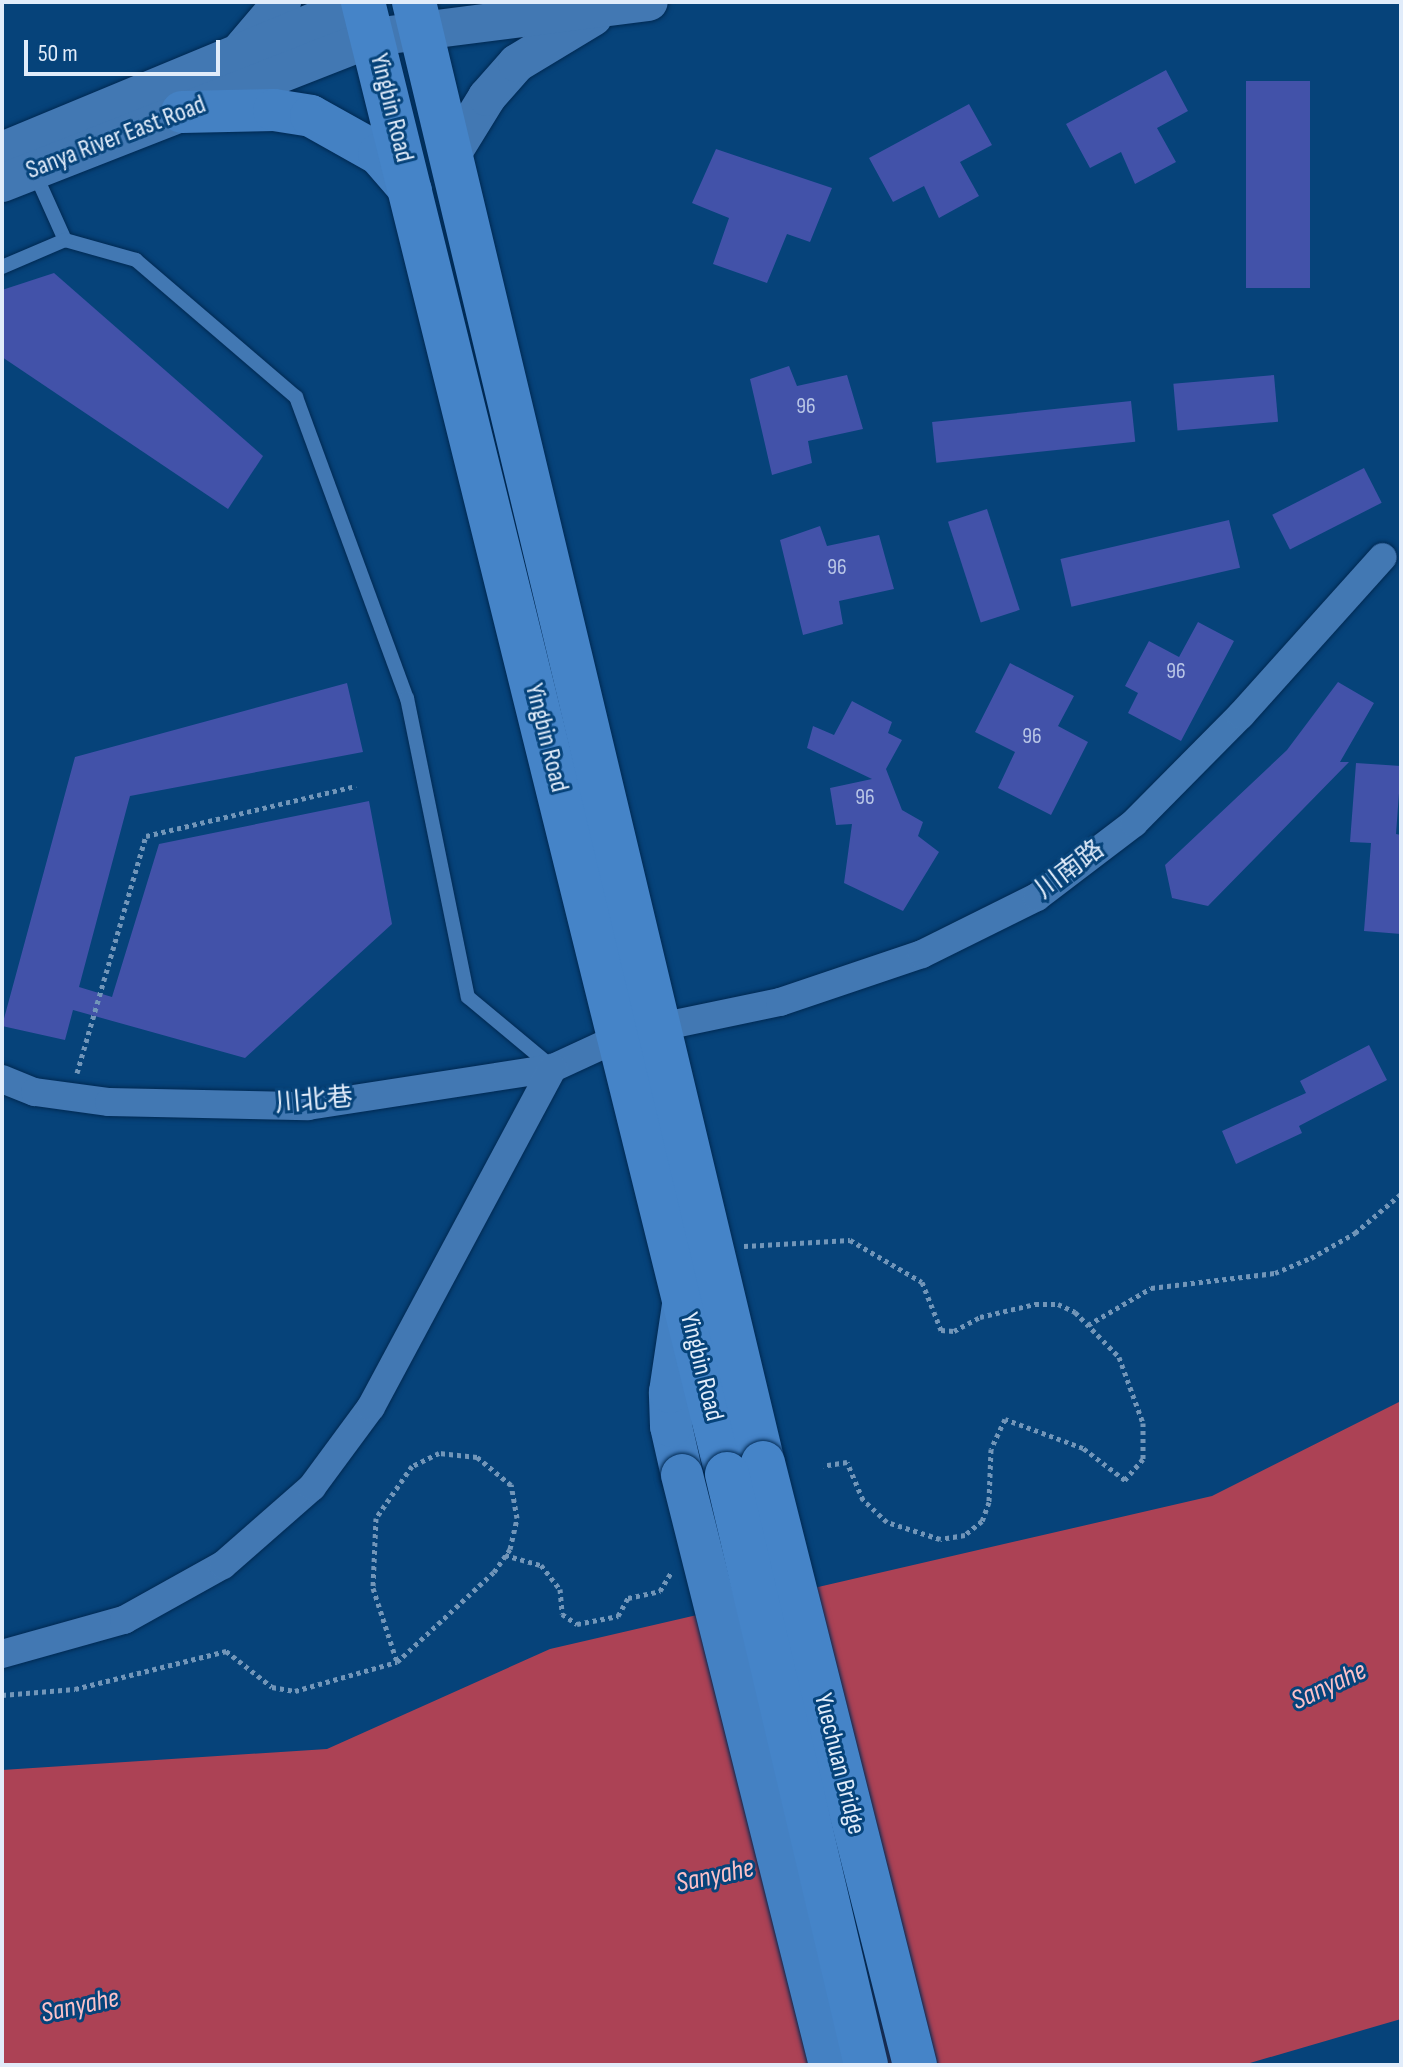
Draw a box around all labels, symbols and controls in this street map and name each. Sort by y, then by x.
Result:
scale bar [28,24,224,74]
text: 50 m [38,39,78,68]
street label: Yingbin Road [362,51,420,165]
street label: Sanya River East Road [22,89,210,187]
house number: 96 [796,394,816,420]
house number: 96 [827,555,847,581]
house number: 96 [1166,659,1186,685]
street label: Yingbin Road [517,681,575,795]
house number: 96 [1022,724,1042,750]
house number: 96 [855,785,875,811]
street label: 川南路 [1029,834,1111,906]
street label: 川北巷 [274,1082,354,1120]
street label: Yingbin Road [672,1310,730,1424]
water label: Sanyahe [1286,1654,1372,1718]
street label: Yuechuan Bridge [806,1690,872,1838]
water label: Sanyahe [673,1851,757,1901]
water label: Sanyahe [38,1981,122,2031]

